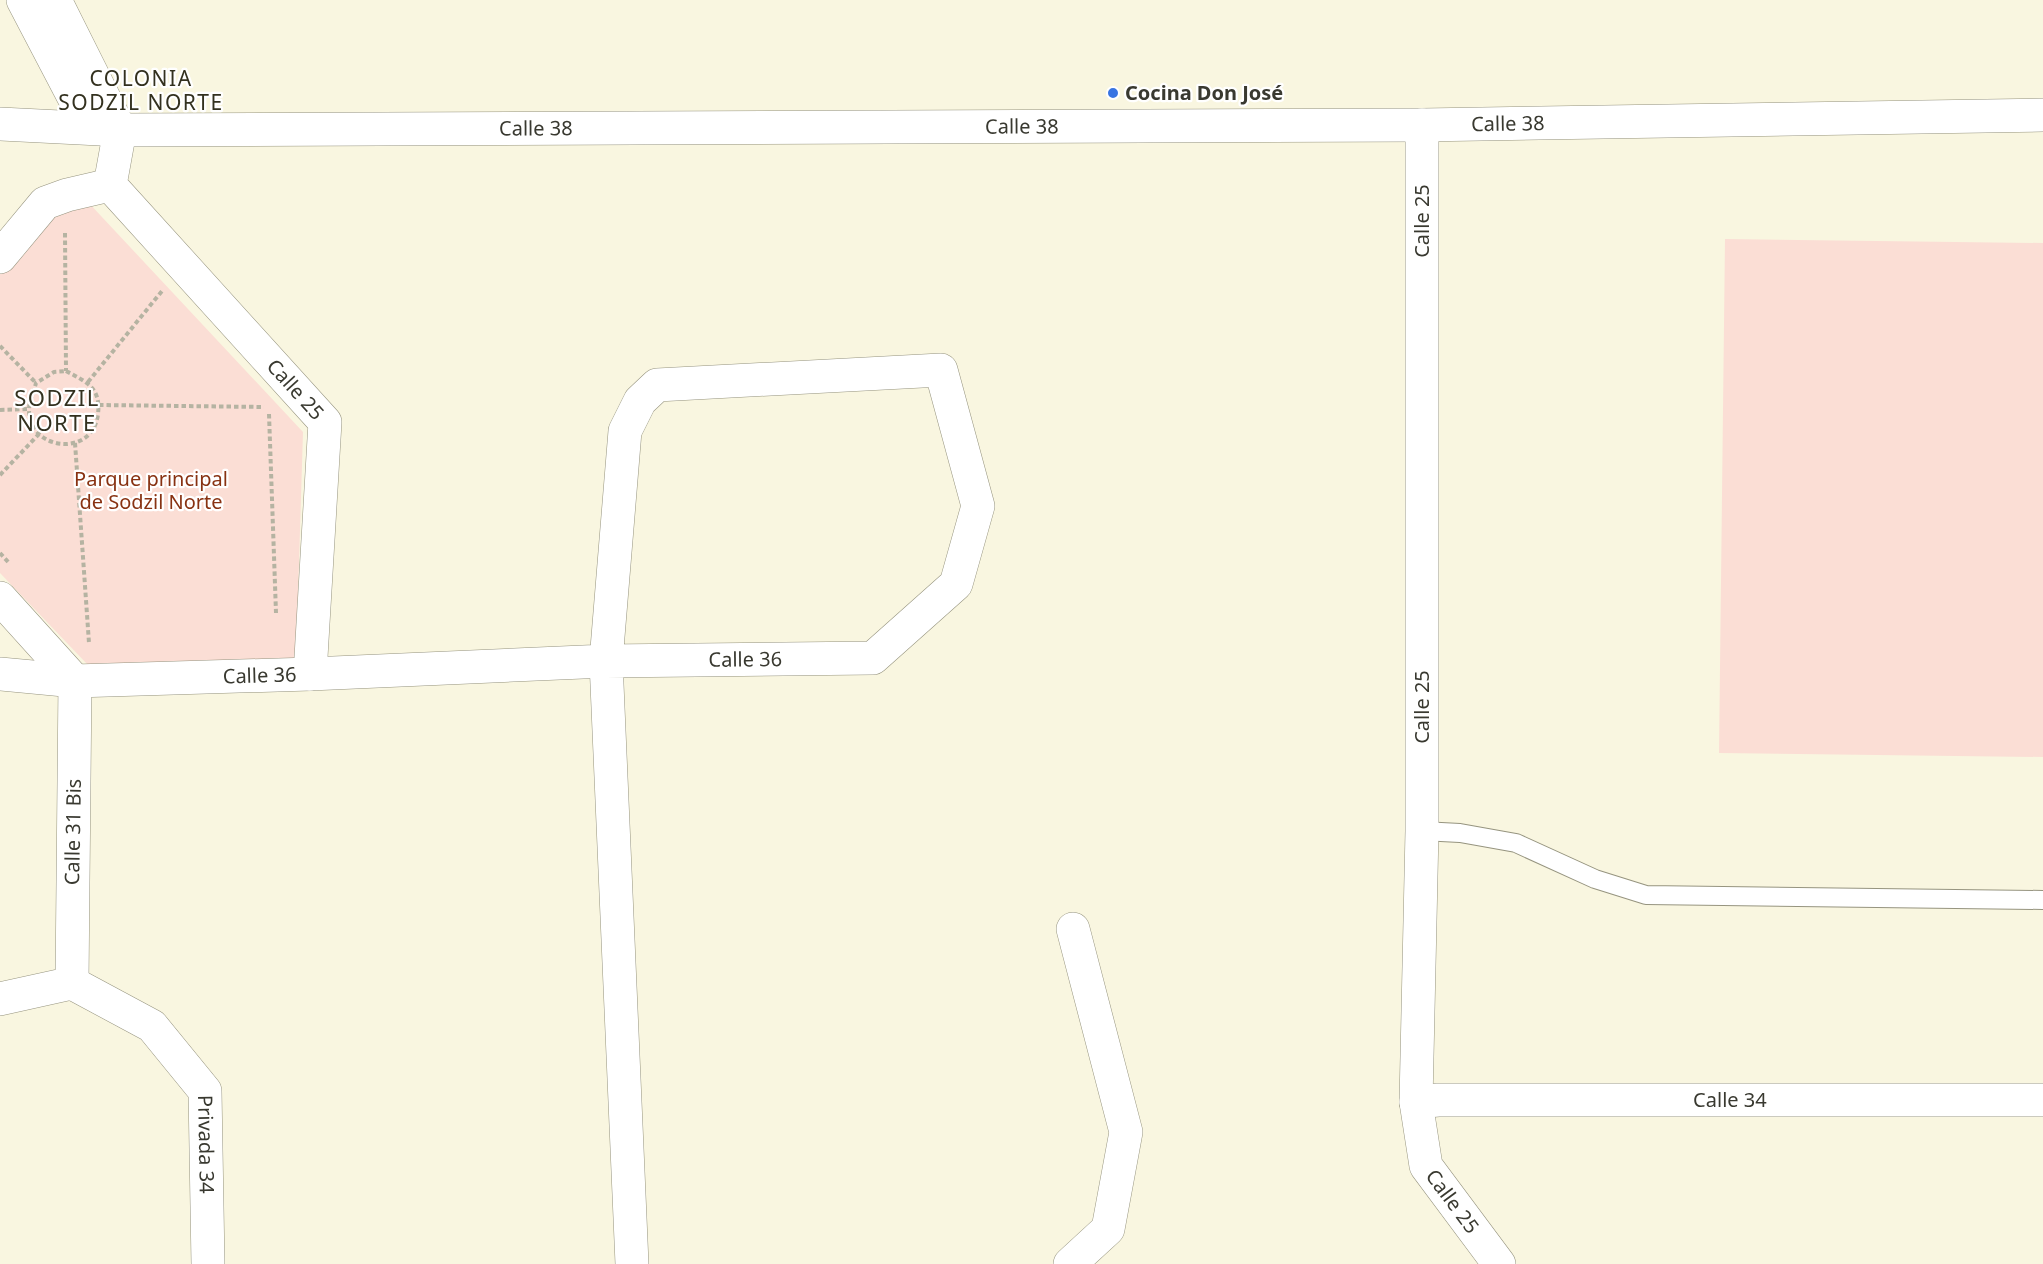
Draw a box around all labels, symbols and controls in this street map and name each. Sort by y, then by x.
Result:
district label: COLONIA SODZIL NORTE [58,64,224,116]
place label: Cocina Don José [1125,79,1283,106]
marker: Cocina Don José [1106,86,1120,100]
street label: Calle 38 [1471,109,1545,137]
street label: Calle 38 [985,112,1059,140]
street label: Calle 38 [499,114,573,142]
street label: Calle 25 [1408,184,1435,258]
street label: Calle 25 [261,353,331,425]
district label: SODZIL NORTE [14,382,100,437]
park label: Parque principal de Sodzil Norte [74,465,228,515]
street label: Calle 36 [708,645,782,673]
street label: Calle 36 [222,660,297,690]
street label: Calle 25 [1408,670,1435,744]
street label: Calle 31 Bis [58,779,87,885]
street label: Calle 34 [1693,1086,1767,1113]
street label: Privada 34 [192,1095,221,1194]
street label: Calle 25 [1420,1164,1486,1239]

